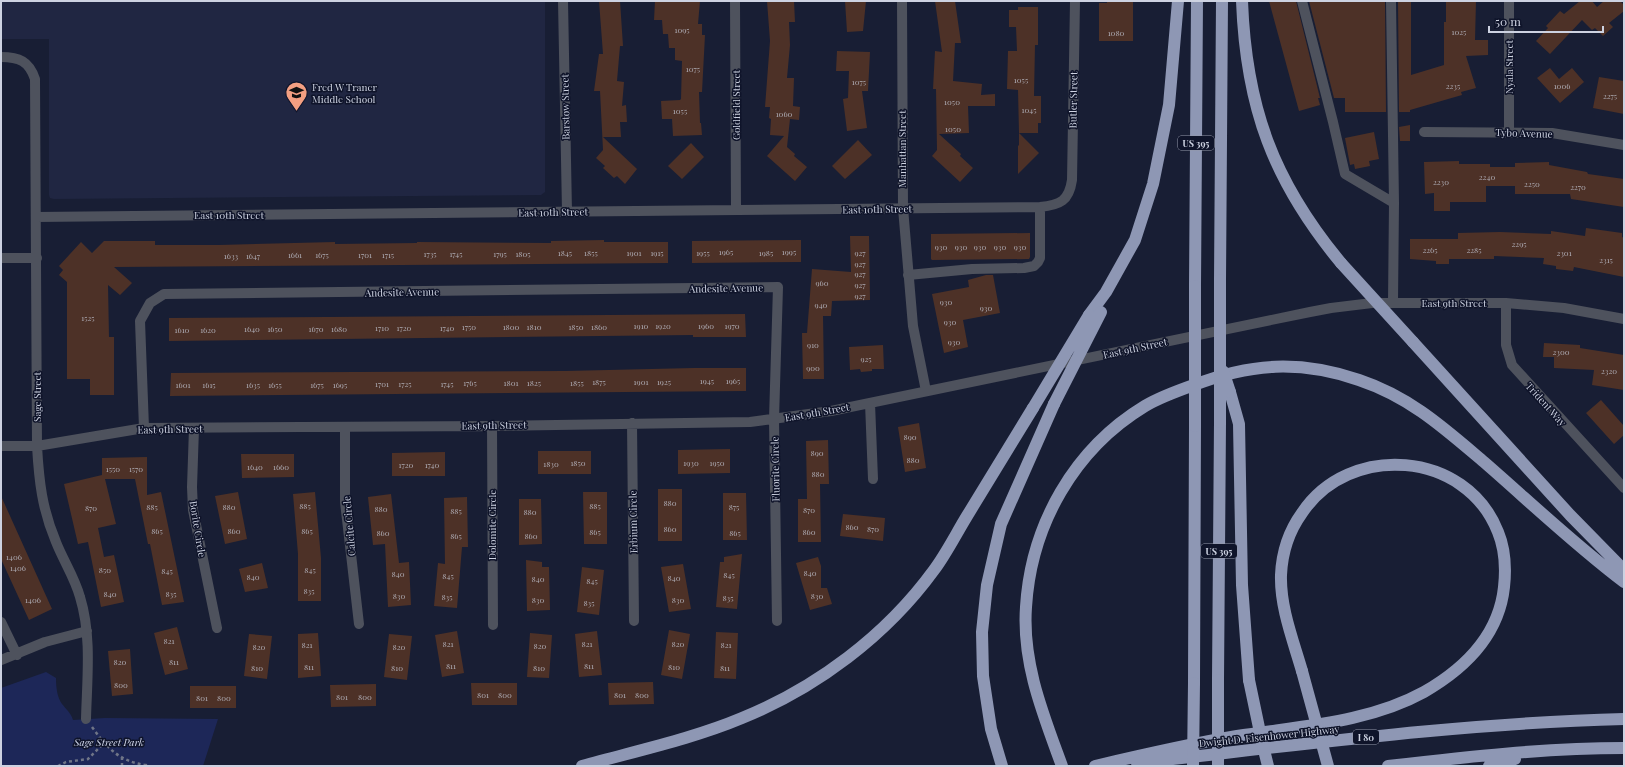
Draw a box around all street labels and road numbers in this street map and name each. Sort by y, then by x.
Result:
street label: Nyala Street [1502,40,1516,94]
street label: Goldfield Street [729,69,743,140]
street label: Butler Street [1066,71,1081,129]
street label: Barstow Street [557,74,573,140]
street label: Manhattan Street [895,110,909,188]
street label: Tybo Avenue [1495,125,1553,141]
road number: US 395 [1178,136,1214,150]
street label: East 10th Street [842,201,912,217]
street label: East 10th Street [518,204,588,220]
street label: East 10th Street [194,208,264,222]
street label: Andesite Avenue [688,280,763,296]
street label: Andesite Avenue [364,284,439,300]
street label: East 9th Street [1421,296,1487,310]
street label: East 9th Street [1102,334,1169,362]
street label: Sage Street [30,372,44,422]
street label: Trident Way [1523,379,1569,429]
street label: East 9th Street [784,399,851,425]
street label: East 9th Street [461,417,527,433]
street label: East 9th Street [137,421,203,437]
street label: Fluorite Circle [767,436,783,502]
street label: Dolomite Circle [485,490,499,560]
street label: Erbium Circle [625,490,641,554]
street label: Calcite Circle [339,495,359,557]
street label: Borite Circle [187,500,209,558]
road number: US 395 [1201,544,1237,558]
street label: Dwight D. Eisenhower Highway [1198,722,1340,750]
road number: I 80 [1353,730,1379,744]

